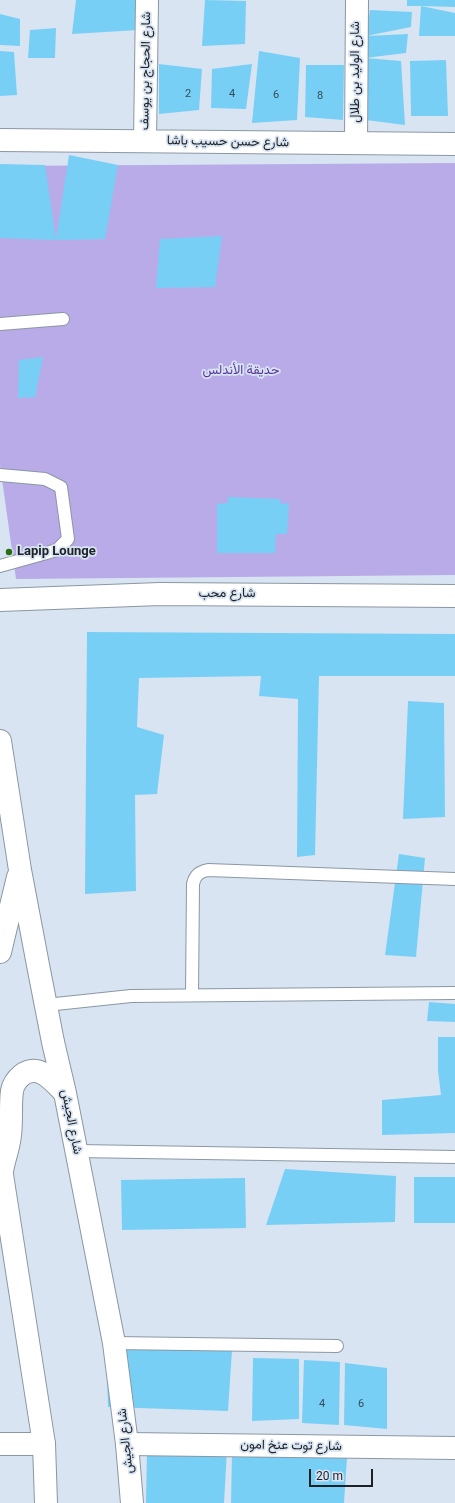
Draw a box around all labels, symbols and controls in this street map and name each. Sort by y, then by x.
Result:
street label: شارع الحجاج بن يوسف [137,12,155,130]
street label: شارع الوليد بن طلال [348,21,364,123]
house number: 2 [185,87,191,101]
house number: 4 [229,87,235,101]
house number: 6 [273,88,279,102]
house number: 8 [317,89,323,103]
street label: شارع حسن حسيب باشا [167,133,289,151]
park label: حديقة الأندلس [203,363,279,379]
place label: Lapip Lounge [17,544,96,560]
marker: Lapip Lounge [4,547,14,557]
street label: شارع محب [198,586,256,602]
street label: شارع الجيش [57,1088,85,1156]
house number: 4 [319,1397,325,1411]
house number: 6 [358,1397,364,1411]
street label: شارع الجيش [115,1407,137,1475]
street label: شارع توت عنخ امون [240,1437,342,1455]
scale bar [311,1461,375,1487]
text: 20 m [316,1469,343,1483]

